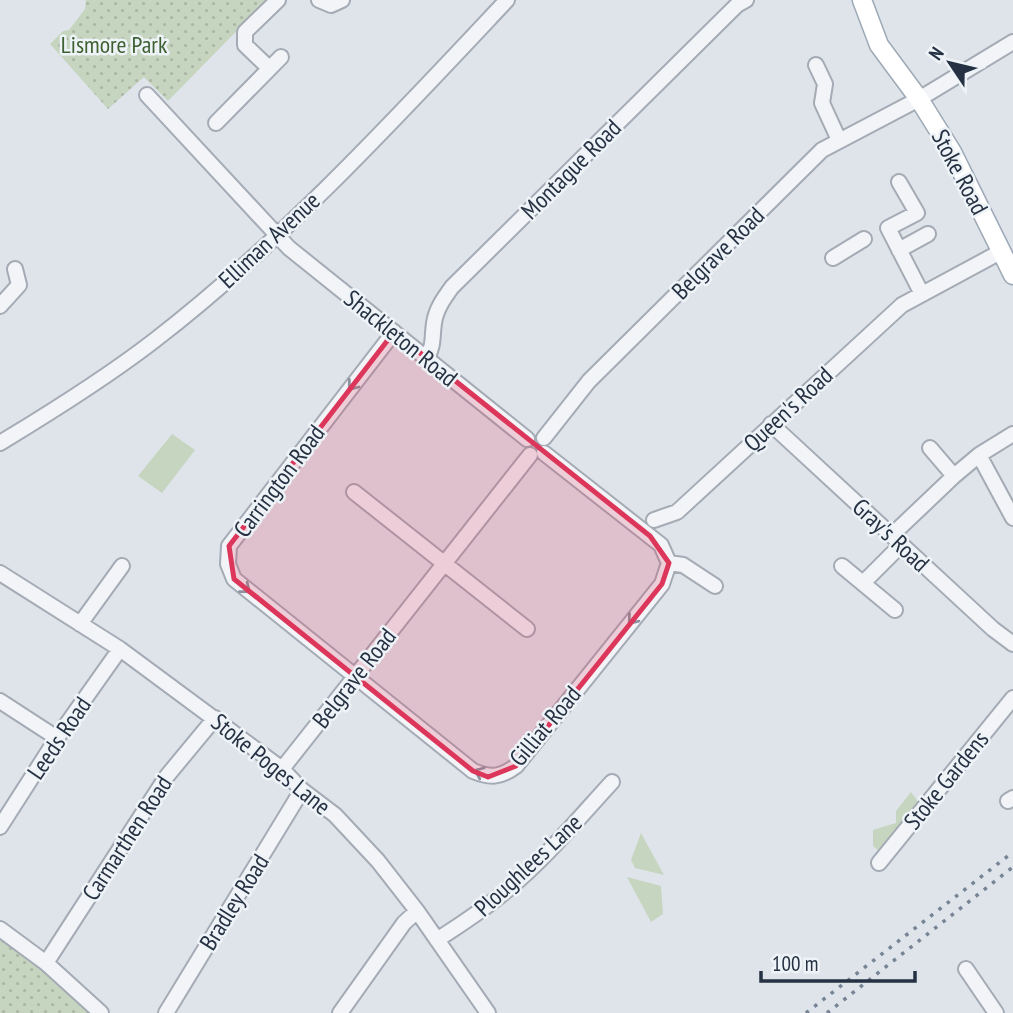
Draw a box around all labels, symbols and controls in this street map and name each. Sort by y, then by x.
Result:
north arrow [915,28,985,98]
park label: Lismore Park [61,29,168,60]
text: N [923,42,949,64]
street label: Montague Road [514,112,628,226]
street label: Stoke Road [925,124,995,220]
street label: Elliman Avenue [212,185,326,295]
street label: Belgrave Road [665,200,771,306]
street label: Shackleton Road [338,283,464,393]
street label: Queen's Road [737,360,839,458]
one-way arrow [347,378,360,391]
street label: Carrington Road [227,419,331,543]
street label: Gray's Road [846,492,936,578]
one-way arrow [239,581,251,594]
one-way arrow [628,611,640,624]
street label: Belgrave Road [305,622,403,734]
street label: Gilliat Road [502,679,588,773]
street label: Leeds Road [20,691,98,785]
street label: Stoke Poges Lane [205,706,337,822]
street label: Stoke Gardens [897,724,995,836]
one-way arrow [474,766,487,780]
street label: Carmarthen Road [75,770,179,906]
street label: Ploughlees Lane [468,807,588,923]
street label: Bradley Road [192,848,276,956]
scale bar [761,940,915,984]
text: 100 m [772,950,818,977]

